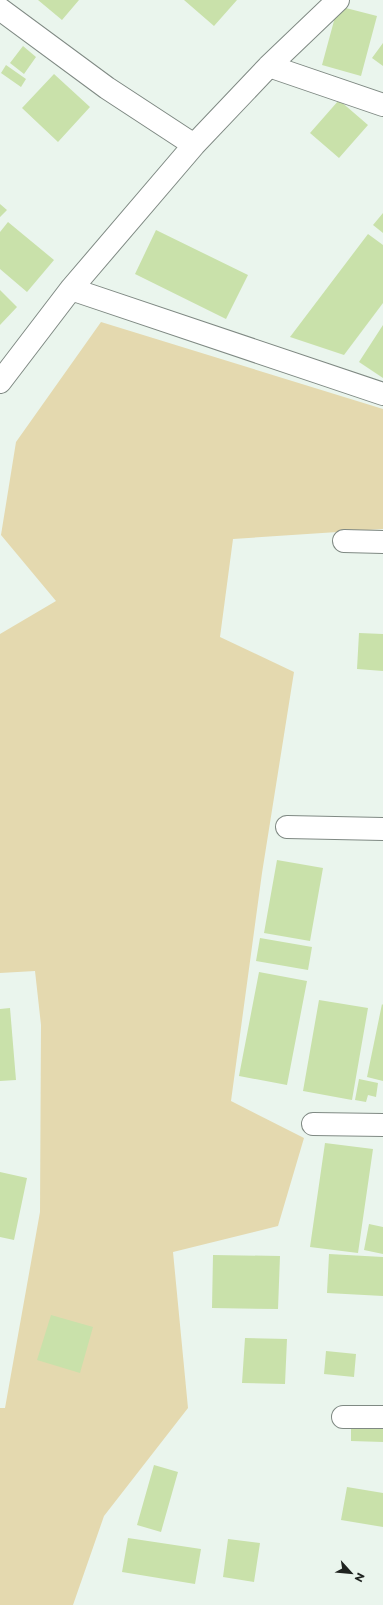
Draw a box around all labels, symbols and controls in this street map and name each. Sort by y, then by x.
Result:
north arrow [331,1553,371,1593]
text: N [352,1570,368,1585]

